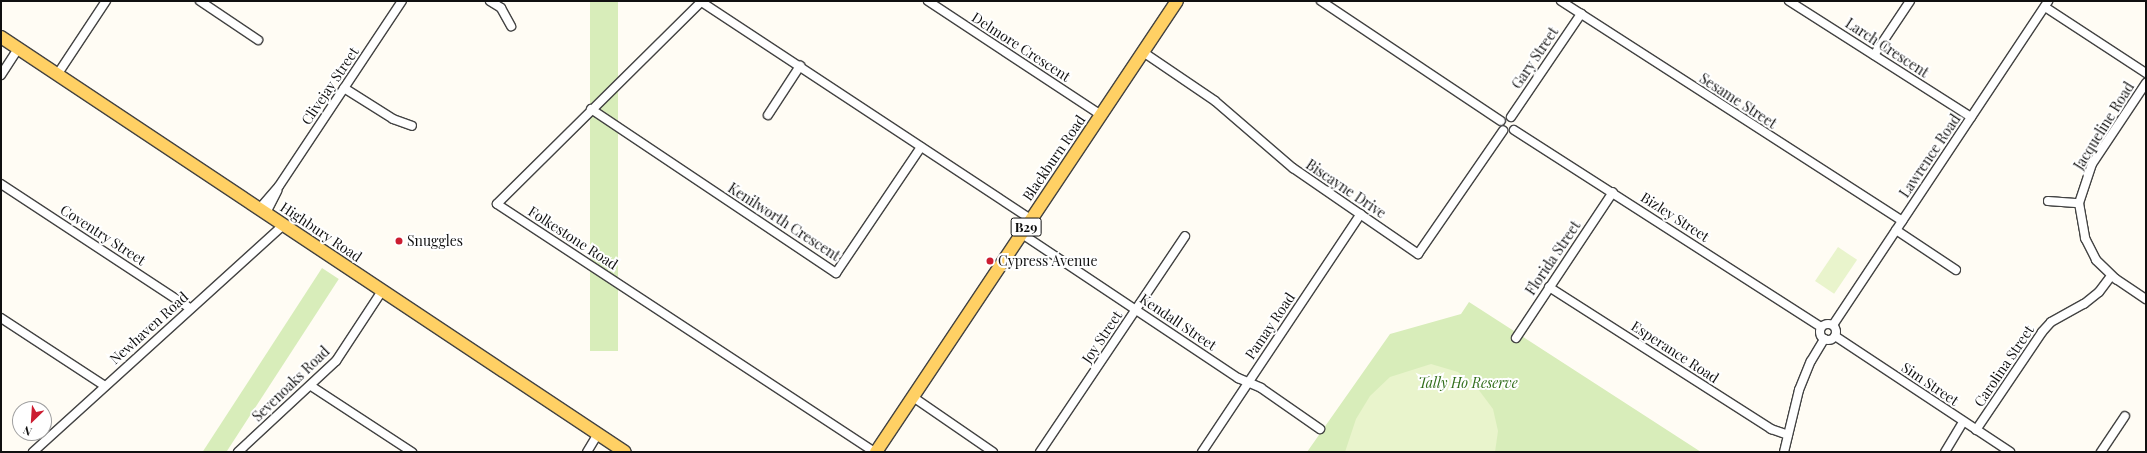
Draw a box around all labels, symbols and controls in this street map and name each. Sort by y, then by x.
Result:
street label: Delmore Crescent [969,9,1073,85]
street label: Larch Crescent [1842,15,1932,81]
street label: Gary Street [1508,24,1562,92]
street label: Clivejay Street [298,44,362,128]
street label: Sesame Street [1696,70,1780,132]
street label: Jacqueline Road [2070,79,2138,173]
street label: Lawrence Road [1896,111,1964,201]
street label: Blackburn Road [1019,112,1089,204]
street label: Biscayne Drive [1303,156,1389,222]
street label: Kenilworth Crescent [725,180,843,264]
street label: Bizley Street [1638,189,1712,245]
street label: Highbury Road [277,198,365,266]
street label: Coventry Street [57,201,149,269]
street label: Folkestone Road [525,203,621,273]
road number: B29 [1010,216,1042,238]
street label: Florida Street [1522,218,1584,298]
place label: Snuggles [407,233,463,249]
marker: Snuggles [394,236,404,246]
place label: Cypress Avenue [998,253,1098,269]
marker: Cypress Avenue [985,256,995,266]
street label: Newhaven Road [106,288,192,368]
street label: Pamay Road [1242,289,1298,363]
street label: Kendall Street [1136,290,1220,354]
street label: Joy Street [1078,307,1126,367]
street label: Esperance Road [1628,318,1722,386]
street label: Carolina Street [1971,322,2037,410]
street label: Sevenoaks Road [249,343,333,425]
street label: Sim Street [1898,359,1962,409]
park label: Tally Ho Reserve [1418,375,1518,391]
north arrow [12,401,52,441]
text: N [20,423,34,440]

